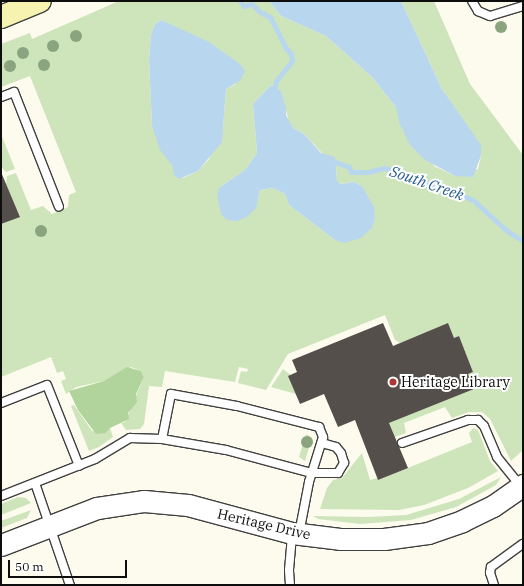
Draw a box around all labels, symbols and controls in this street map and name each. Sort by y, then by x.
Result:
water label: South Creek [388,162,466,204]
place label: Heritage Library [401,374,510,390]
marker: Heritage Library [388,377,398,387]
street label: Heritage Drive [216,505,312,543]
scale bar [10,552,129,578]
text: 50 m [15,559,44,574]

